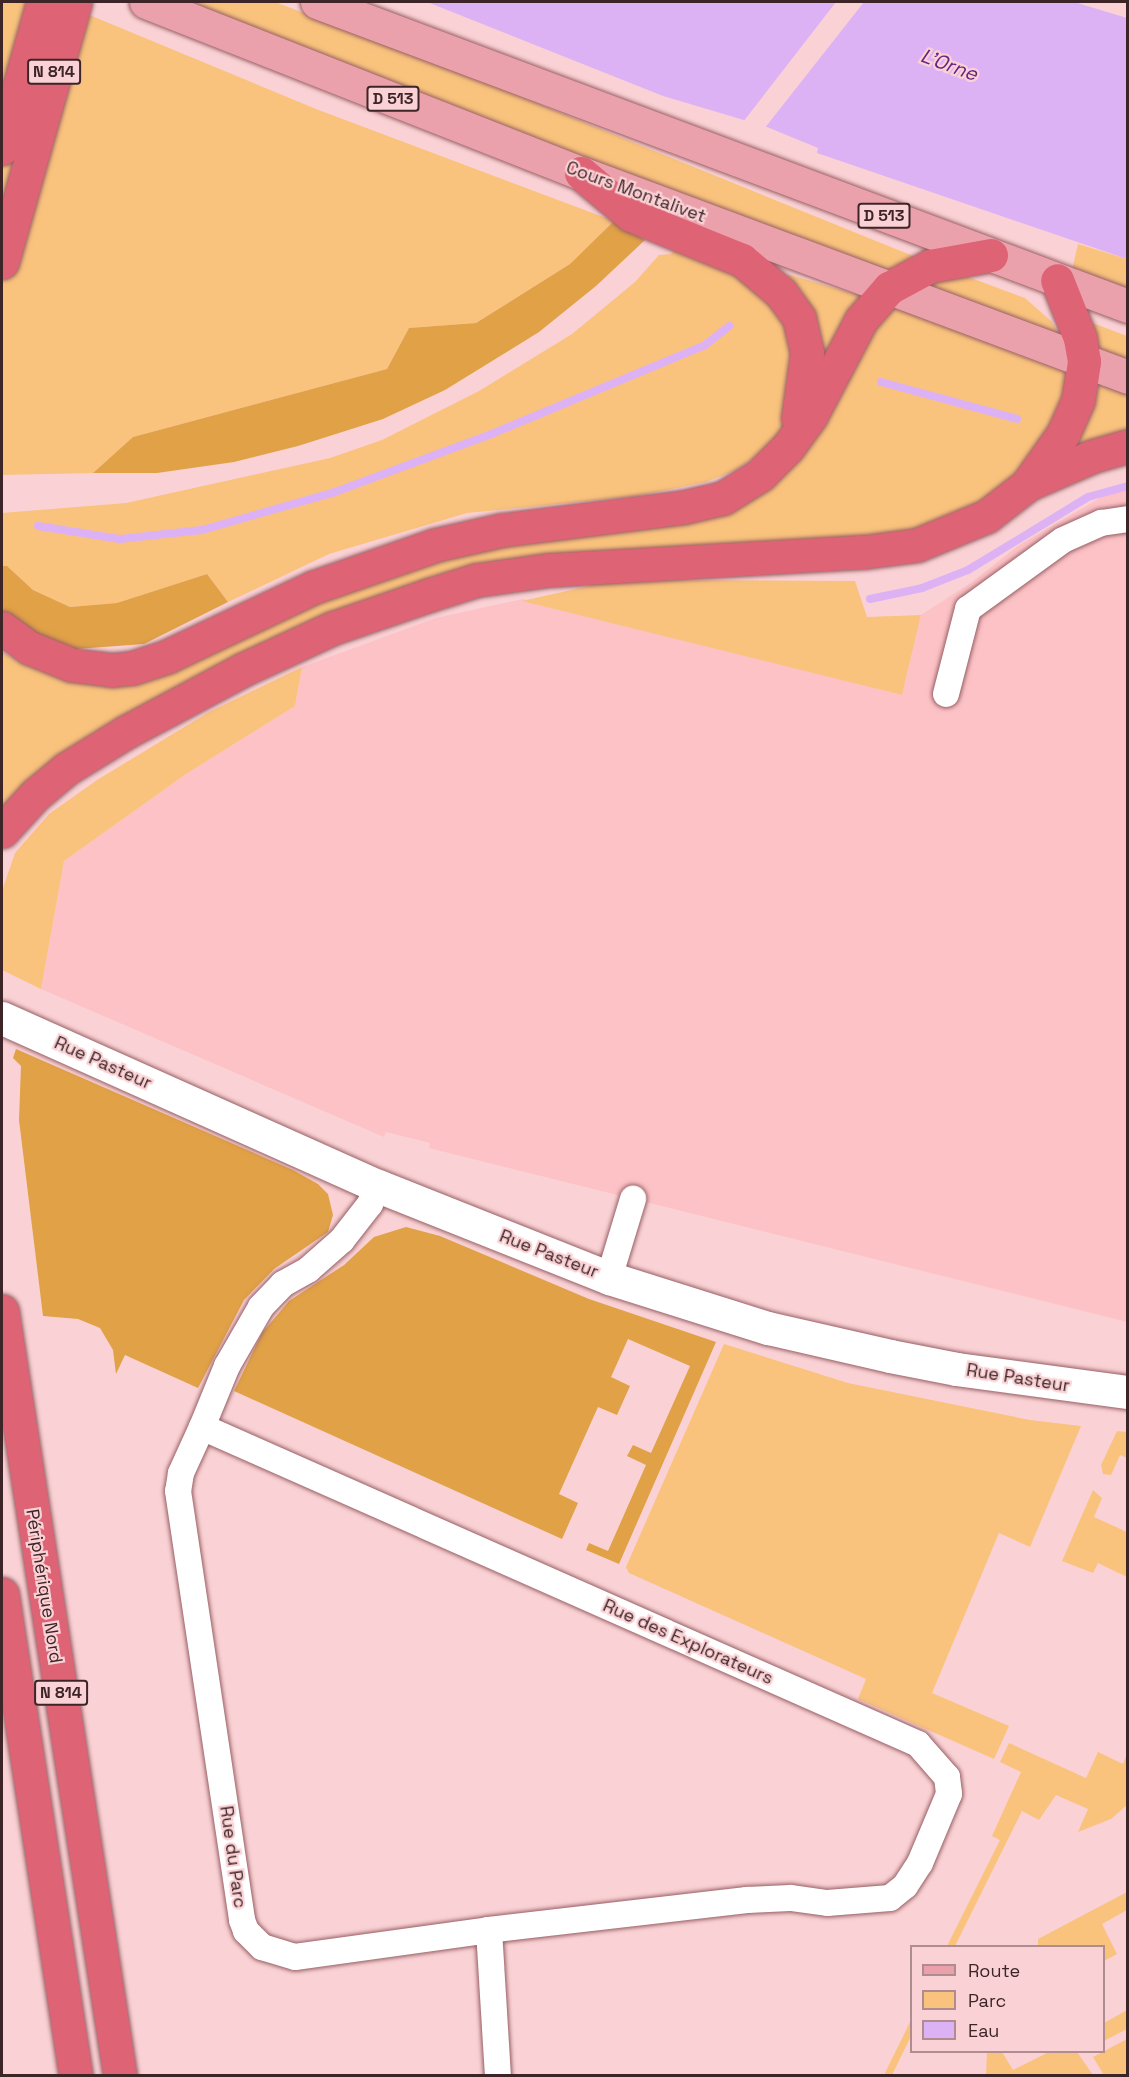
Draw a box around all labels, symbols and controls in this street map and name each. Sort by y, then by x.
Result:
water label: L'Orne [917,44,981,86]
road number: N 814 [27,59,81,85]
road number: D 513 [366,86,420,112]
street label: Cours Montalivet [563,157,709,227]
road number: D 513 [857,203,911,229]
street label: Rue Pasteur [51,1032,155,1094]
street label: Rue Pasteur [496,1225,602,1283]
street label: Rue Pasteur [965,1359,1071,1397]
street label: Périphérique Nord [21,1507,67,1665]
street label: Rue des Explorateurs [600,1595,776,1689]
road number: N 814 [34,1680,88,1706]
street label: Rue du Parc [215,1804,251,1910]
legend [910,1945,1105,2053]
text: Route [968,1959,1020,1982]
text: Parc [968,1989,1006,2012]
text: Eau [968,2019,999,2042]

